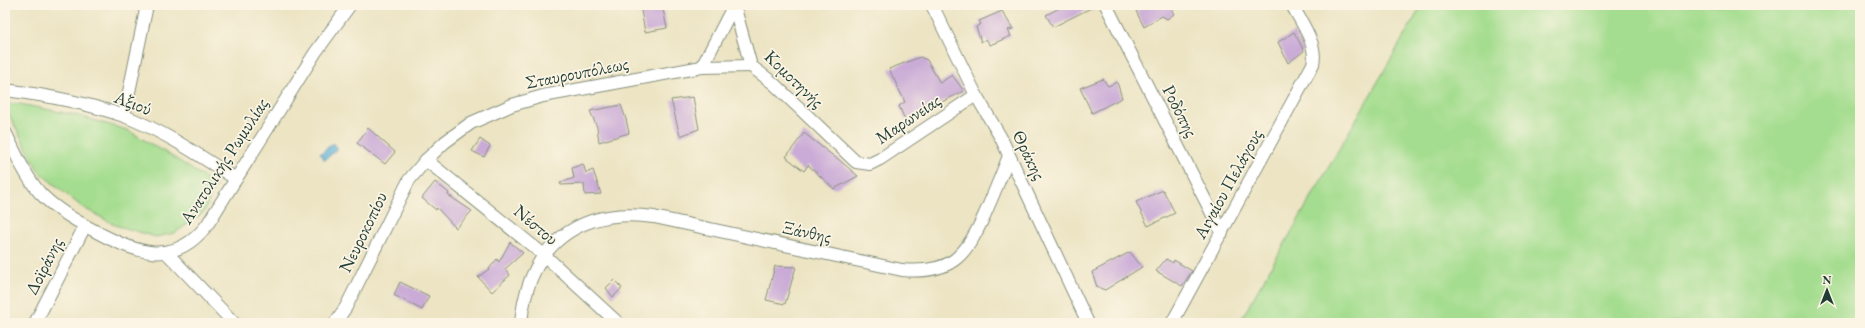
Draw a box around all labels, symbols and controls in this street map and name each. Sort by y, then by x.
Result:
street label: Κομοτηνής [760,45,829,113]
street label: Σταυρουπόλεως [524,51,630,94]
street label: Ροδόπης [1158,81,1203,141]
street label: Αξιού [110,85,155,120]
street label: Μαρωνείας [871,88,945,149]
street label: Ανατολικής Ρωμυλίας [174,93,273,229]
street label: Αιγαίου Πελάγους [1187,125,1267,244]
street label: Θράκης [1008,126,1051,183]
street label: Νευροκοπίου [333,188,392,276]
street label: Νέστου [509,199,563,250]
street label: Ξάνθης [781,215,834,248]
street label: Δοϊράνης [19,233,68,298]
north arrow [1807,270,1847,310]
text: N [1823,273,1832,287]

